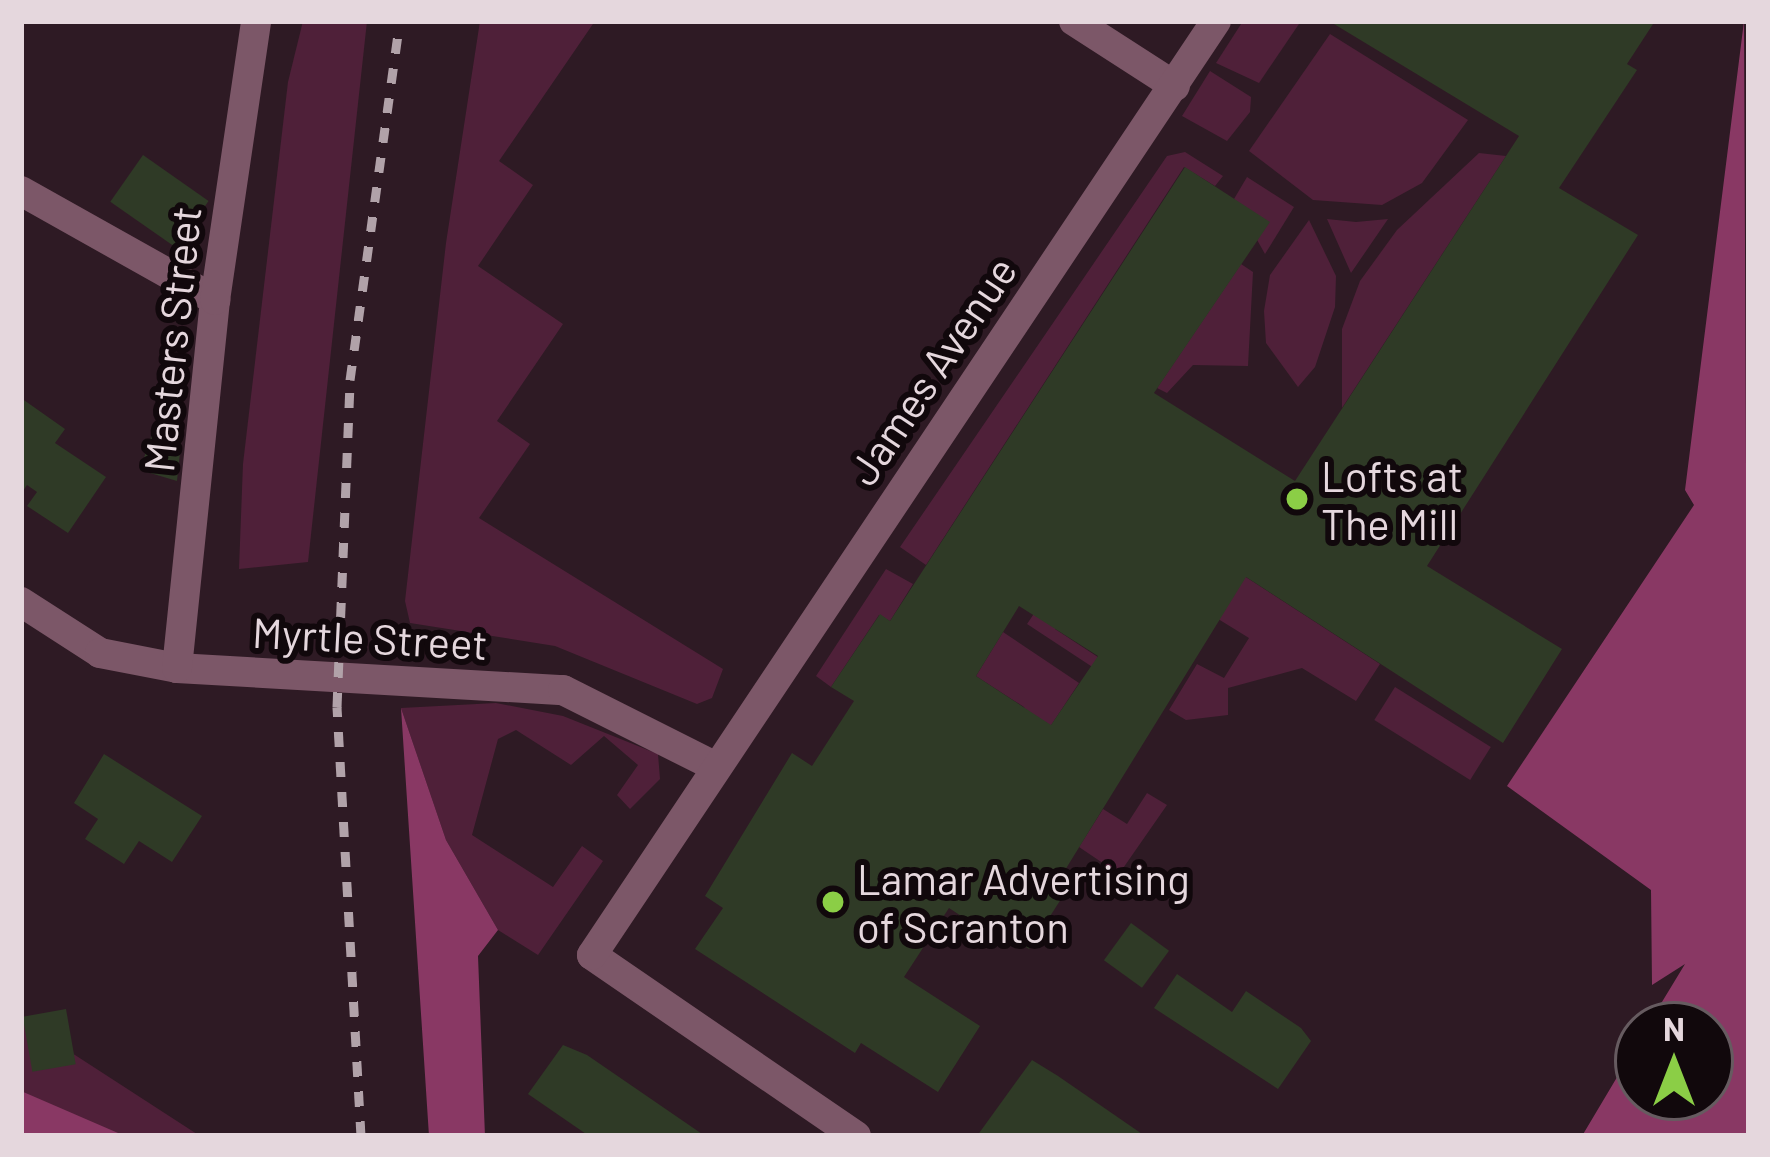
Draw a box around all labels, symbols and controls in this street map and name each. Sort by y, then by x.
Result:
street label: Masters Street [132,204,210,474]
street label: James Avenue [836,246,1026,494]
place label: Lofts at The Mill [1321,450,1463,548]
marker: Lofts at The Mill [1284,486,1310,512]
street label: Myrtle Street [251,606,489,668]
place label: Lamar Advertising of Scranton [857,853,1190,952]
marker: Lamar Advertising of Scranton [820,889,846,915]
north arrow [1614,1001,1734,1121]
text: N [1663,1008,1685,1048]

